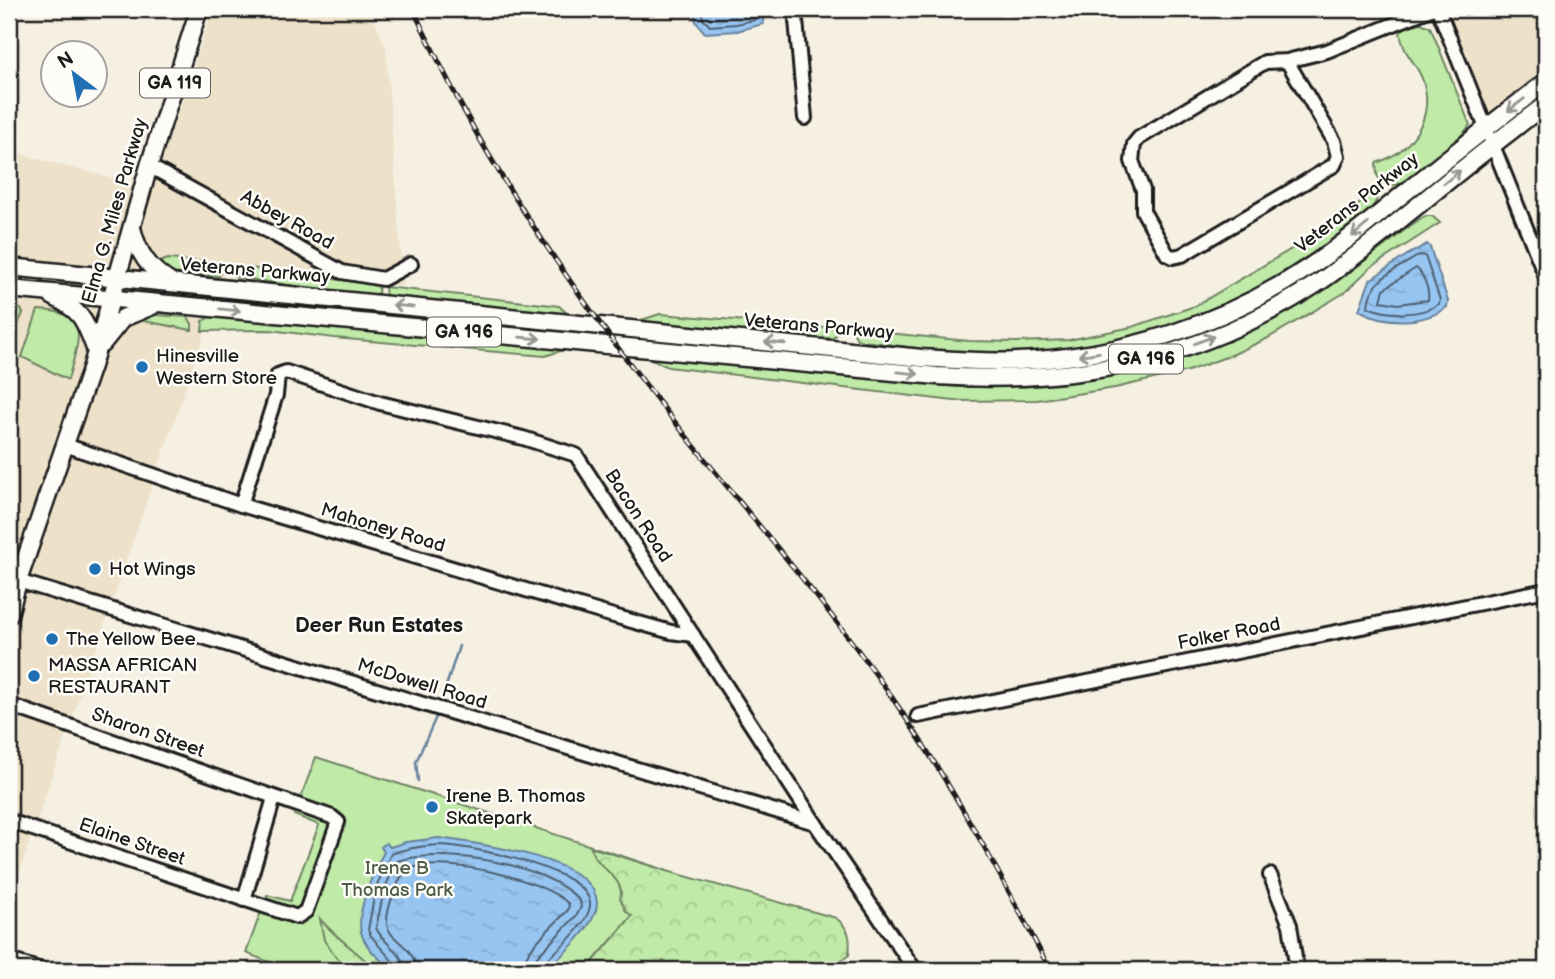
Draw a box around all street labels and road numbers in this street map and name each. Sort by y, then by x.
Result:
road number: GA 119 [140,68,210,98]
street label: Elma G. Miles Parkway [77,115,153,306]
street label: Veterans Parkway [1291,147,1424,258]
street label: Abbey Road [237,185,337,255]
street label: Veterans Parkway [179,253,331,289]
street label: Veterans Parkway [743,309,895,345]
road number: GA 196 [427,318,501,346]
road number: GA 196 [1109,344,1183,374]
street label: Bacon Road [599,465,677,567]
street label: Mahoney Road [318,498,448,558]
street label: Folker Road [1176,613,1282,655]
street label: McDowell Road [354,653,490,715]
street label: Sharon Street [89,703,208,763]
street label: Elaine Street [76,813,188,871]

